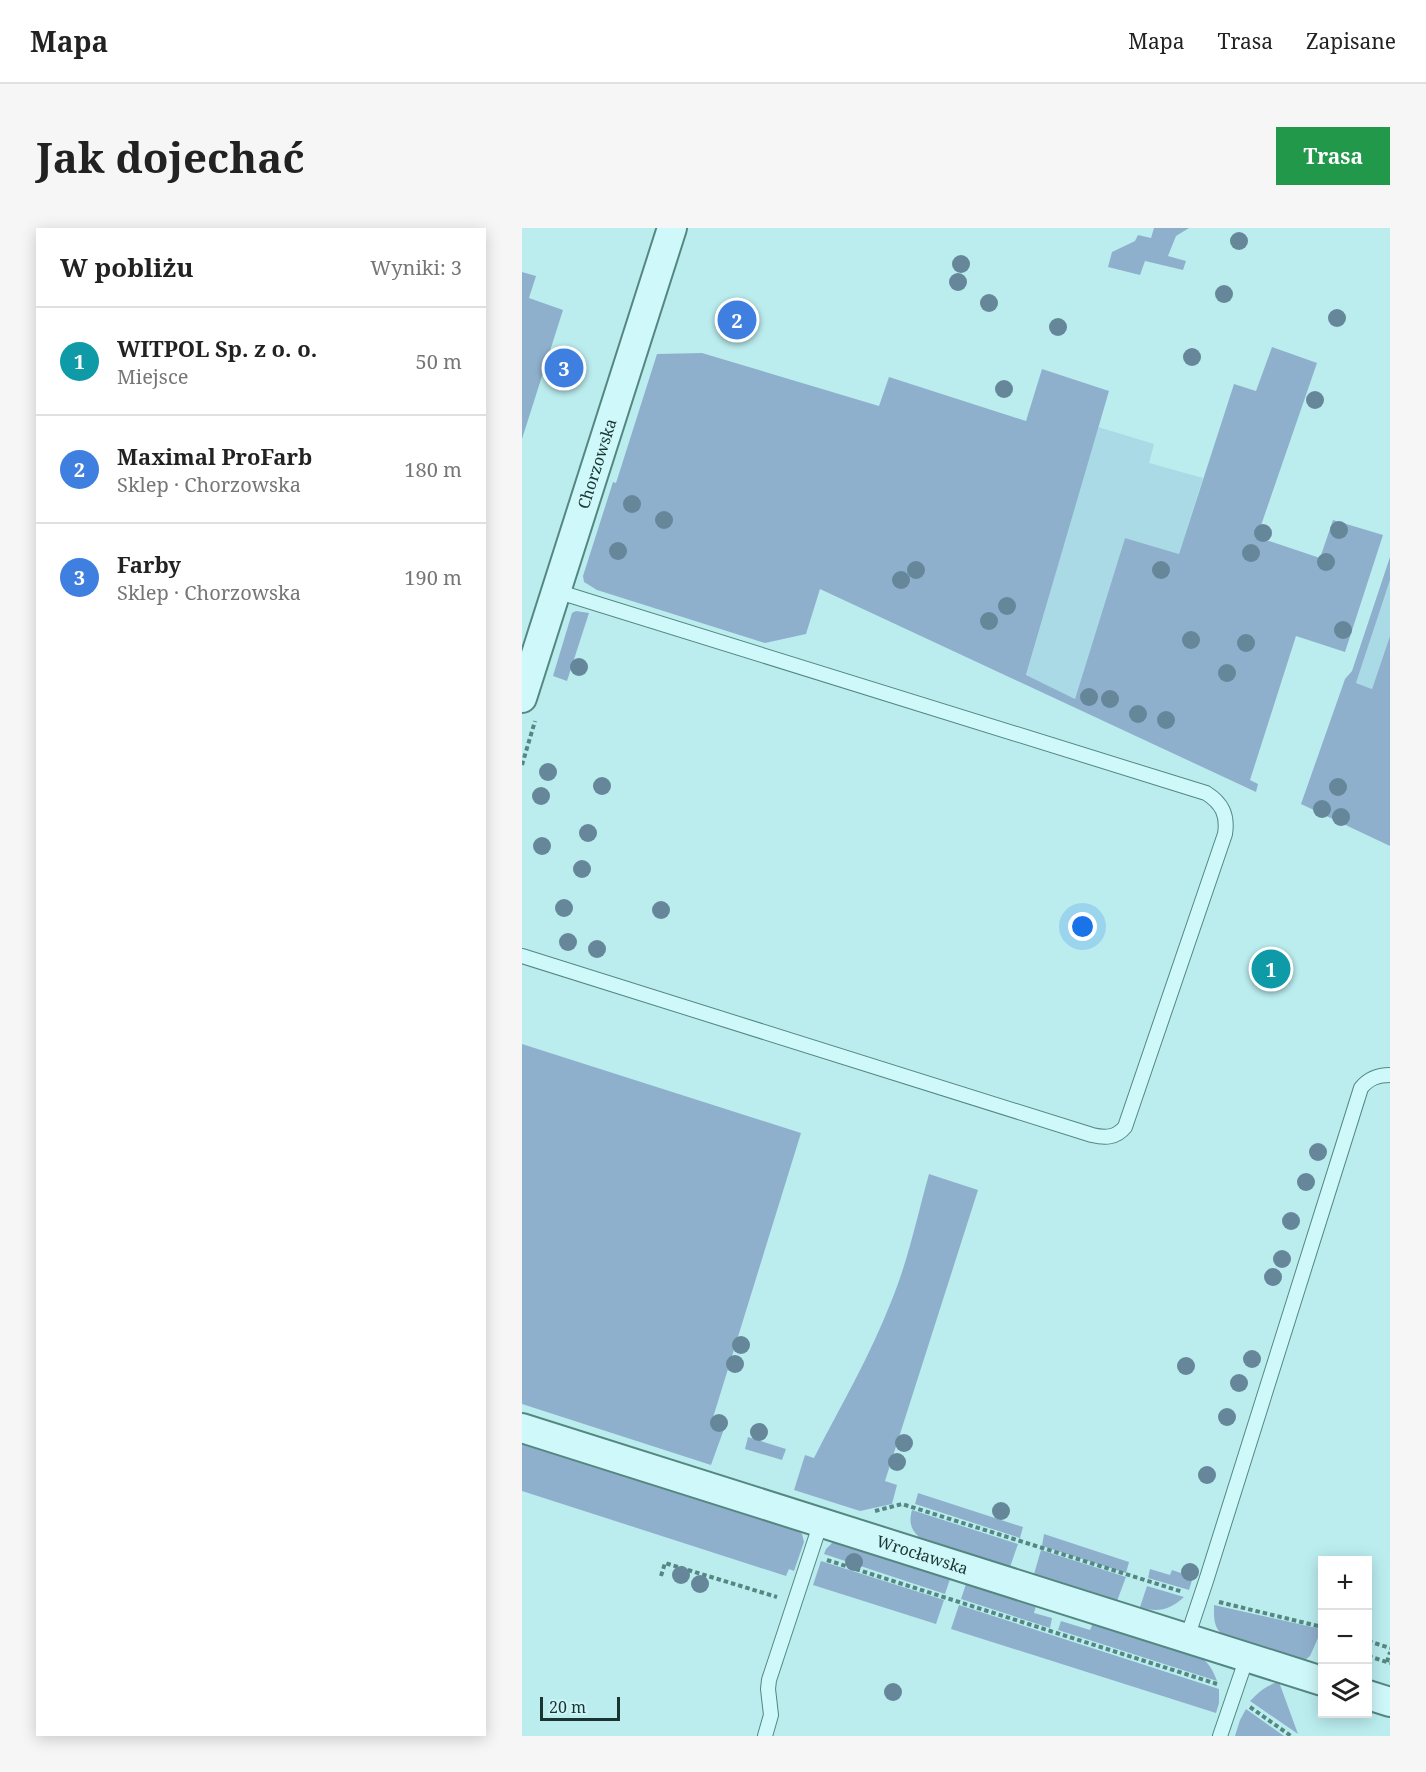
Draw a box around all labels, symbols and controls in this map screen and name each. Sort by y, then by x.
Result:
text: Mapa [30,22,108,60]
text: Mapa [1128,27,1185,55]
text: Trasa [1218,27,1273,55]
text: Zapisane [1306,27,1396,55]
button: Trasa [1276,127,1390,185]
text: Jak dojechać [36,128,305,185]
text: W pobliżu [60,249,194,285]
text: Wyniki: 3 [370,254,462,281]
pin: 2 [718,298,756,343]
text: WITPOL Sp. z o. o. [117,333,317,363]
pin: 3 [544,346,584,390]
text: 1 [74,348,85,375]
text: 50 m [416,348,462,375]
text: Miejsce [117,363,188,390]
street label: Chorzowska [572,416,622,512]
text: Maximal ProFarb [117,441,312,471]
text: 2 [74,456,85,483]
text: 180 m [404,456,462,483]
text: Sklep · Chorzowska [117,471,301,498]
text: Farby [117,549,181,579]
text: 3 [74,564,85,591]
text: 190 m [404,564,462,591]
text: Sklep · Chorzowska [117,579,301,606]
your location [1068,912,1097,941]
pin: 1 [1252,946,1290,992]
street label: Wrocławska [874,1530,971,1579]
map controls [1318,1556,1372,1718]
button: + [1318,1556,1372,1610]
button: − [1318,1610,1372,1664]
button: layers [1318,1664,1372,1718]
scale bar [540,1694,620,1722]
text: 20 m [549,1696,586,1718]

